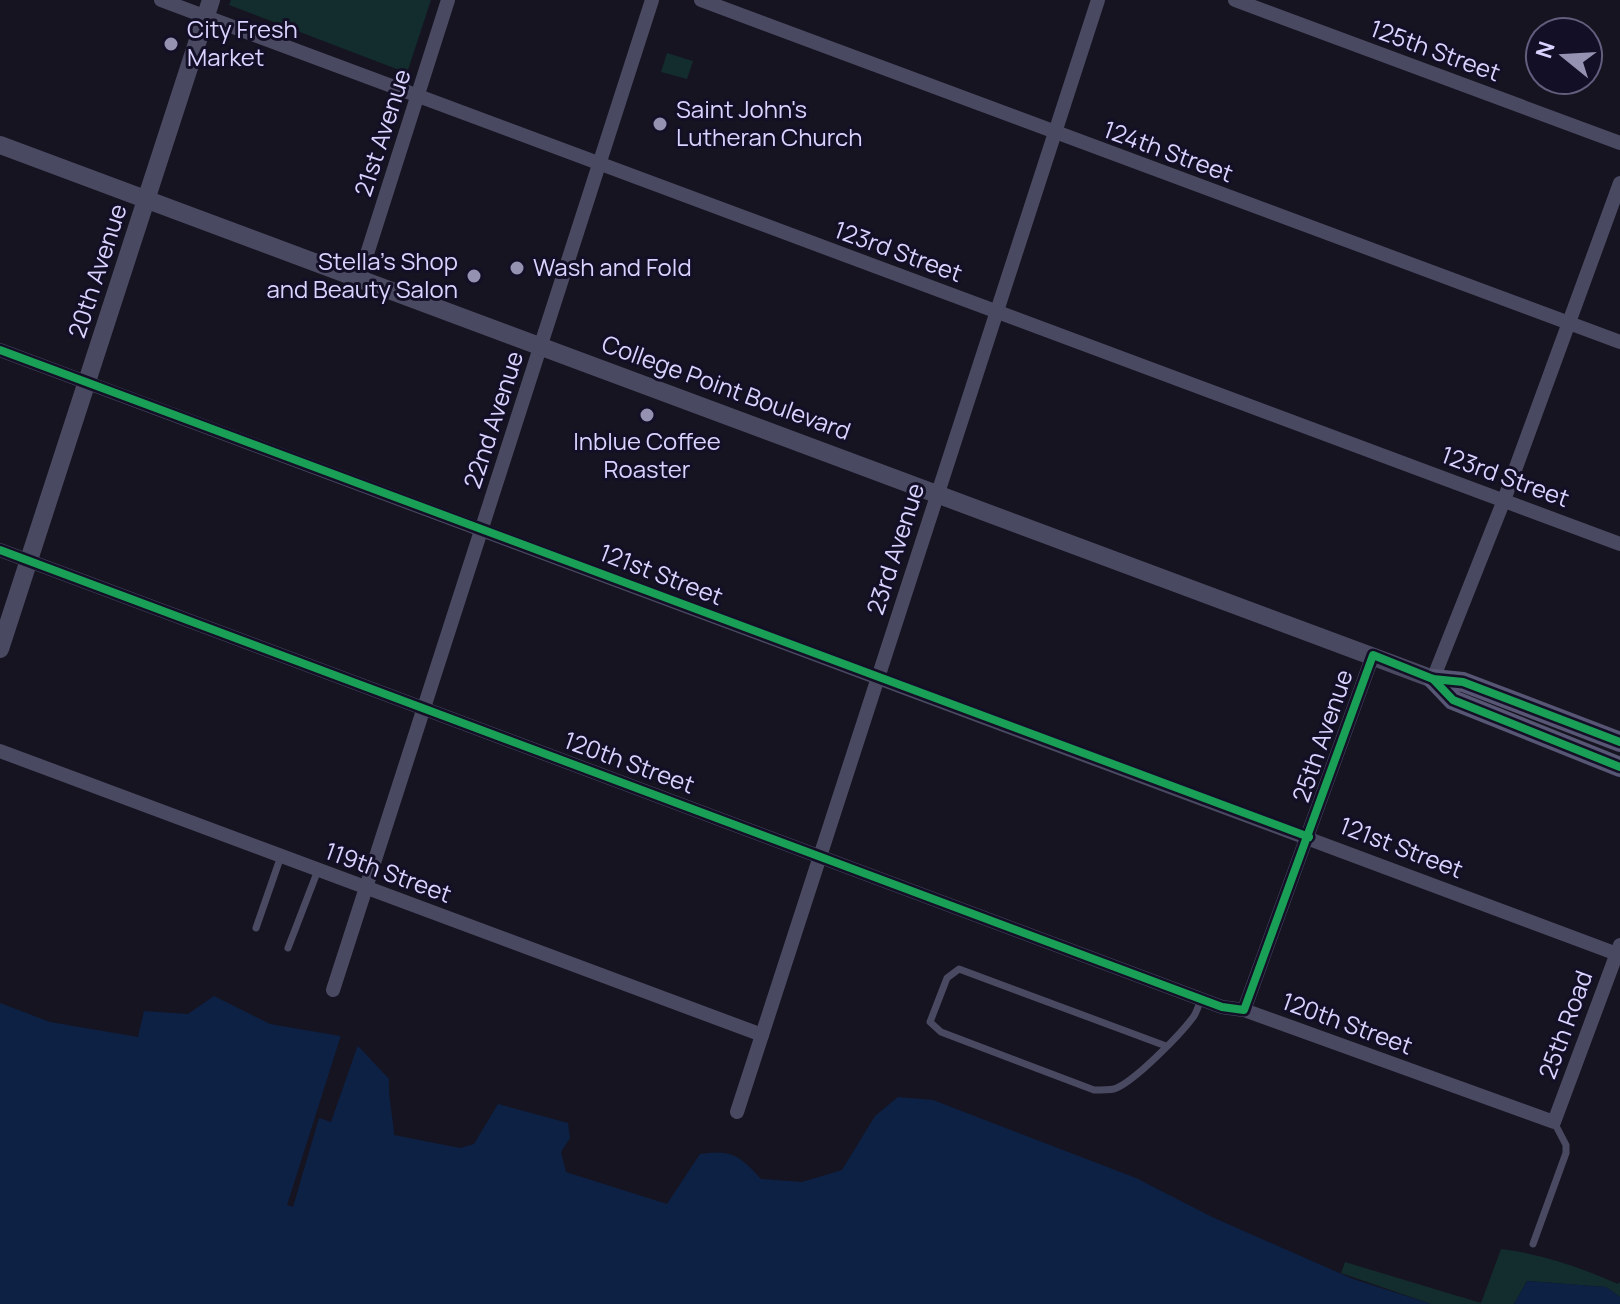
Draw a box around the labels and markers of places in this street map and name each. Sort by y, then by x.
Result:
place label: City Fresh Market [187,12,298,73]
marker: City Fresh Market [162,35,180,53]
place label: Saint John's Lutheran Church [676,92,863,153]
marker: Saint John's Lutheran Church [651,115,669,133]
place label: Stella's Shop and Beauty Salon [266,244,458,305]
place label: Wash and Fold [533,250,692,283]
marker: Wash and Fold [508,259,526,277]
marker: Stella's Shop and Beauty Salon [465,267,483,285]
marker: Inblue Coffee Roaster [638,406,656,424]
place label: Inblue Coffee Roaster [573,424,721,485]

